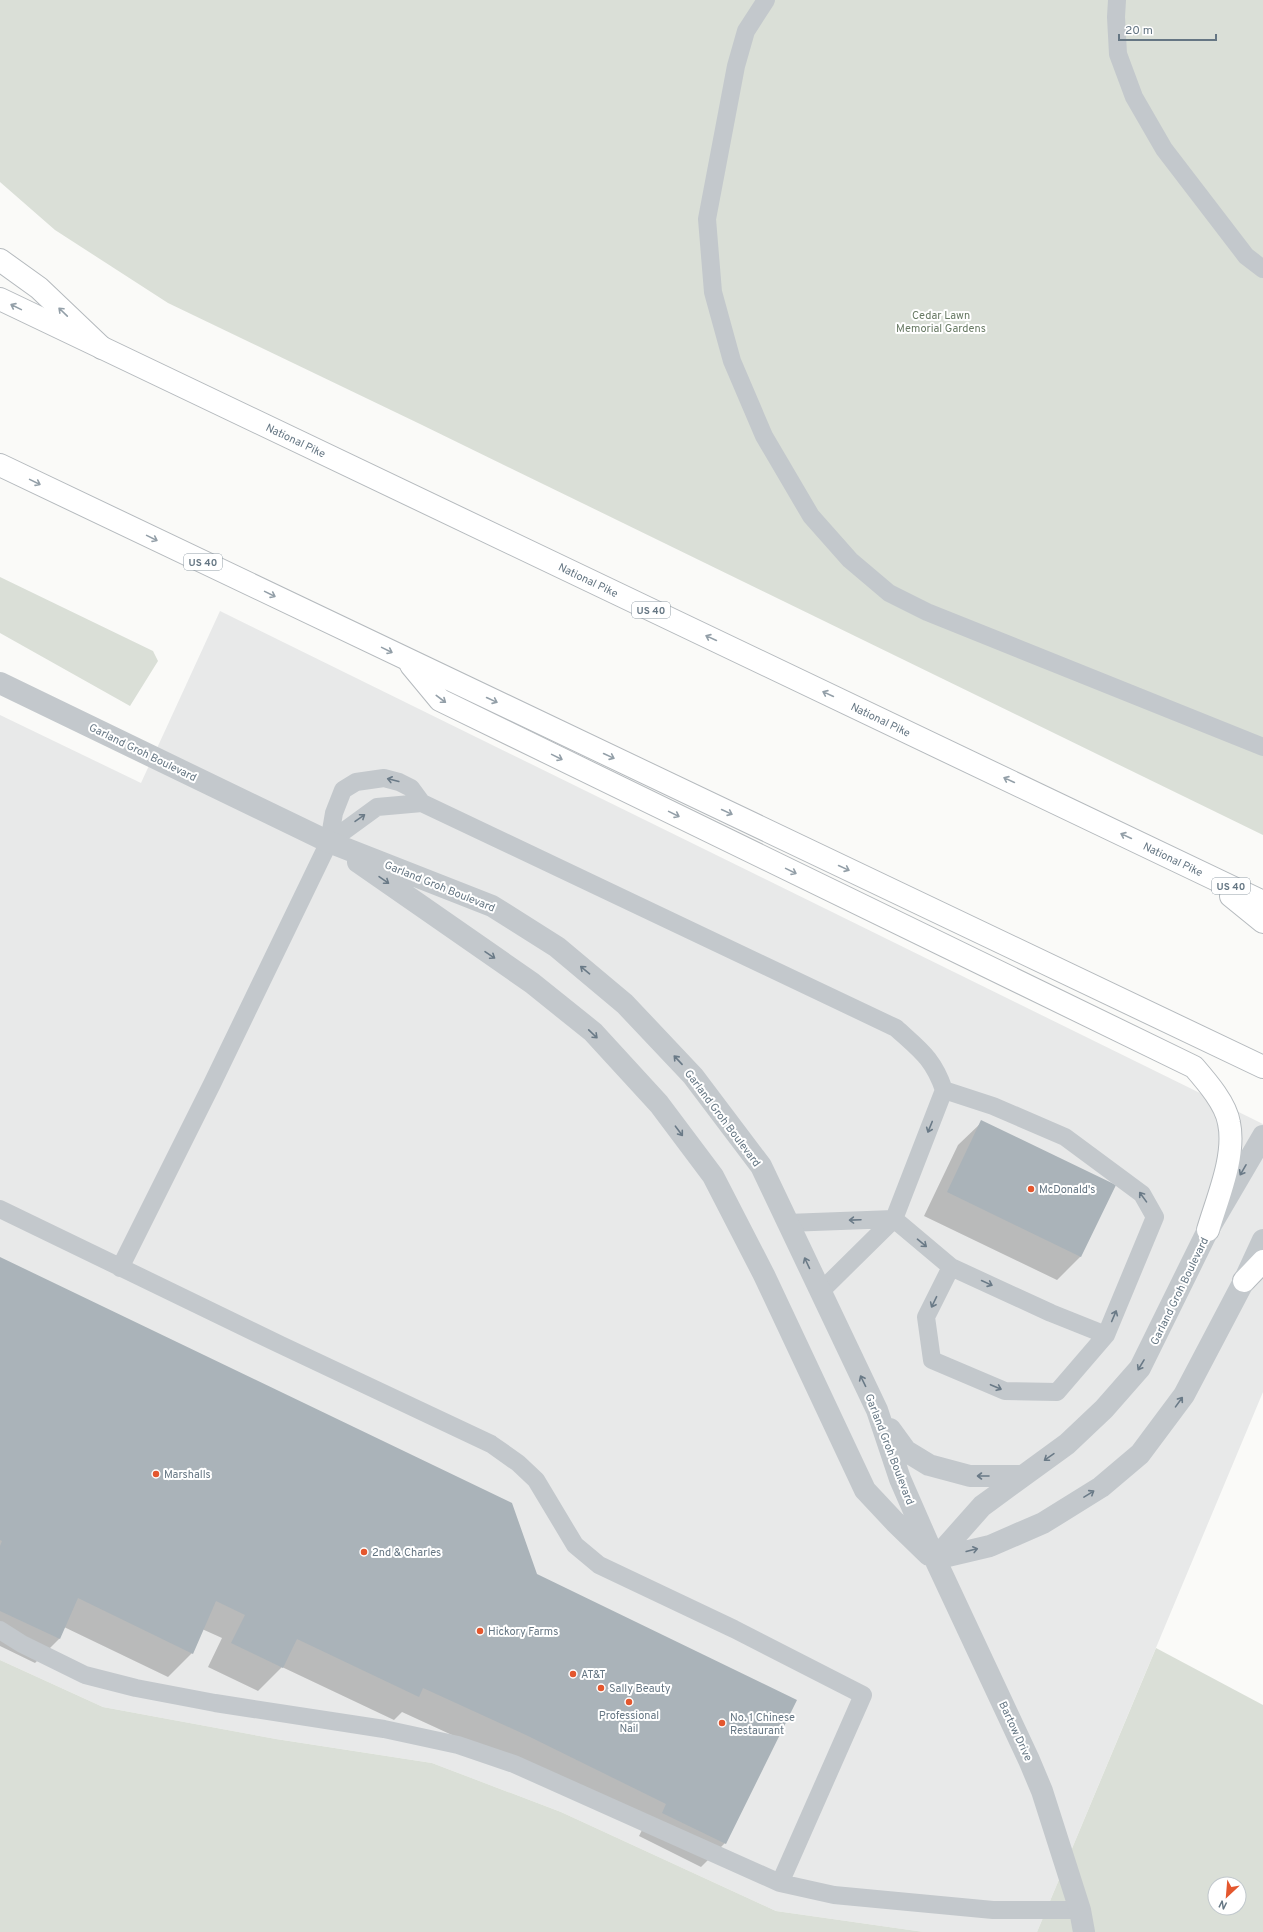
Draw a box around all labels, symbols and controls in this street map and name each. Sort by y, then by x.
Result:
scale bar [1119,16,1216,42]
text: 20 m [1125,23,1153,39]
one-way arrow [11,303,23,310]
one-way arrow [58,307,68,316]
park label: Cedar Lawn Memorial Gardens [896,309,986,336]
street label: National Pike [263,421,328,461]
one-way arrow [29,479,41,486]
one-way arrow [146,535,158,542]
road number: US 40 [184,554,222,570]
street label: National Pike [556,561,620,601]
one-way arrow [263,591,275,598]
road number: US 40 [632,602,670,618]
one-way arrow [705,634,717,641]
one-way arrow [381,647,393,654]
one-way arrow [823,690,835,697]
one-way arrow [436,695,447,703]
one-way arrow [486,697,498,704]
street label: National Pike [848,700,913,741]
street label: Garland Groh Boulevard [87,721,199,785]
one-way arrow [603,753,615,760]
one-way arrow [551,754,563,761]
one-way arrow [386,776,399,783]
one-way arrow [1003,776,1015,783]
one-way arrow [720,809,732,816]
one-way arrow [668,811,680,818]
one-way arrow [354,814,365,822]
one-way arrow [1121,832,1133,839]
street label: National Pike [1141,840,1205,880]
street label: Garland Groh Boulevard [382,858,497,916]
one-way arrow [838,865,850,872]
one-way arrow [785,868,797,875]
one-way arrow [378,876,389,884]
road number: US 40 [1212,878,1250,894]
one-way arrow [484,951,495,959]
one-way arrow [579,966,590,975]
one-way arrow [588,1029,598,1038]
one-way arrow [673,1055,683,1065]
street label: Garland Groh Boulevard [681,1067,763,1170]
one-way arrow [926,1120,933,1132]
one-way arrow [675,1125,683,1136]
one-way arrow [1239,1163,1247,1175]
place label: McDonald's [1039,1183,1095,1197]
marker: McDonald's [1026,1184,1036,1194]
one-way arrow [1139,1192,1147,1203]
one-way arrow [849,1217,862,1224]
street label: Garland Groh Boulevard [1148,1235,1212,1347]
one-way arrow [917,1238,928,1247]
one-way arrow [803,1258,810,1270]
one-way arrow [980,1280,992,1287]
one-way arrow [930,1295,937,1307]
one-way arrow [1110,1310,1118,1322]
one-way arrow [1136,1359,1144,1371]
one-way arrow [859,1375,866,1387]
one-way arrow [989,1384,1001,1391]
street label: Garland Groh Boulevard [861,1392,917,1507]
one-way arrow [1174,1397,1183,1408]
one-way arrow [1044,1453,1055,1461]
place label: Marshalls [164,1468,211,1482]
marker: Marshalls [151,1469,161,1479]
one-way arrow [977,1472,990,1480]
one-way arrow [1083,1490,1095,1498]
place label: 2nd & Charles [372,1546,441,1560]
one-way arrow [966,1546,979,1553]
marker: 2nd & Charles [359,1547,369,1557]
place label: Hickory Farms [488,1625,558,1639]
marker: Hickory Farms [475,1626,485,1636]
place label: AT&T [581,1668,606,1682]
marker: AT&T [568,1669,578,1679]
place label: Sally Beauty [609,1682,671,1696]
marker: Sally Beauty [596,1683,606,1693]
marker: Professional Nail [624,1697,634,1707]
street label: Bartow Drive [995,1699,1035,1764]
place label: Professional Nail [599,1709,659,1736]
place label: No. 1 Chinese Restaurant [730,1711,795,1738]
marker: No. 1 Chinese Restaurant [717,1718,727,1728]
north arrow [1207,1876,1247,1916]
text: N [1216,1896,1230,1912]

